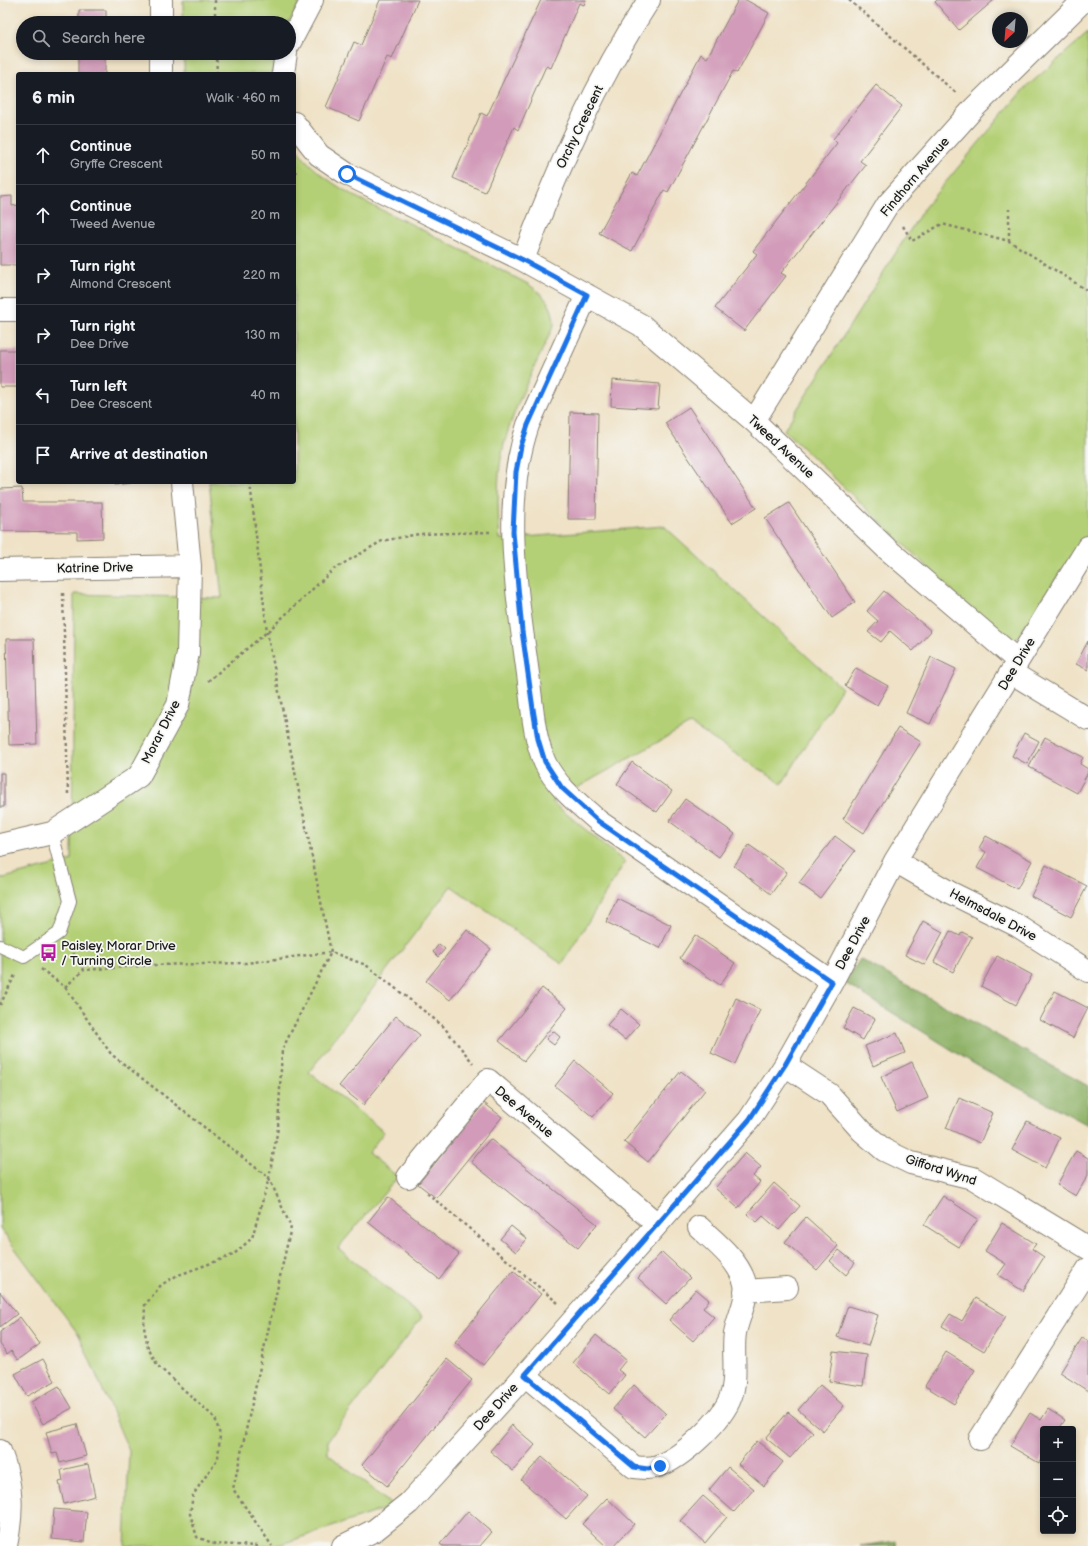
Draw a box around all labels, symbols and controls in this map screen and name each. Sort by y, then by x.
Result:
north arrow [992,12,1028,48]
search box [16,16,296,60]
icon: search [30,27,52,49]
text: Search here [62,29,145,48]
street label: Orchy Crescent [553,83,607,171]
text: 6 min [32,88,75,108]
text: Walk · 460 m [206,90,280,106]
street label: Findhorn Avenue [877,134,953,220]
text: Continue [70,137,132,156]
icon: ahead [32,144,54,166]
text: 50 m [251,147,280,163]
text: Gryffe Crescent [70,156,163,172]
route start [338,165,356,183]
text: Continue [70,197,132,216]
icon: ahead [32,204,54,226]
text: 20 m [250,207,280,223]
text: Tweed Avenue [70,216,155,232]
text: Turn right [70,257,135,276]
icon: right [32,264,54,286]
text: 220 m [243,267,280,283]
text: Almond Crescent [70,276,171,292]
text: Turn right [70,317,135,336]
icon: right [32,324,54,346]
text: 130 m [245,327,280,343]
text: Dee Drive [70,336,129,352]
text: Turn left [70,377,127,396]
icon: left [32,384,54,406]
text: 40 m [250,387,280,403]
text: Dee Crescent [70,396,152,412]
street label: Tweed Avenue [744,412,818,482]
icon: arrive [32,444,54,466]
text: Arrive at destination [70,445,208,464]
street label: Katrine Drive [57,559,134,577]
street label: Dee Drive [995,634,1039,693]
street label: Morar Drive [138,697,184,766]
street label: Helmsdale Drive [947,885,1040,945]
street label: Dee Drive [832,913,874,973]
place label: Paisley, Morar Drive / Turning Circle [61,938,176,969]
bus stop icon: Paisley, Morar Drive / Turning Circle [38,943,58,963]
street label: Dee Avenue [491,1083,557,1141]
street label: Gifford Wynd [903,1151,979,1189]
street label: Dee Drive [470,1380,522,1434]
map controls [1040,1426,1076,1534]
button: + [1040,1426,1076,1462]
route end [651,1457,669,1475]
button: − [1040,1462,1076,1498]
button: locate [1040,1498,1076,1534]

